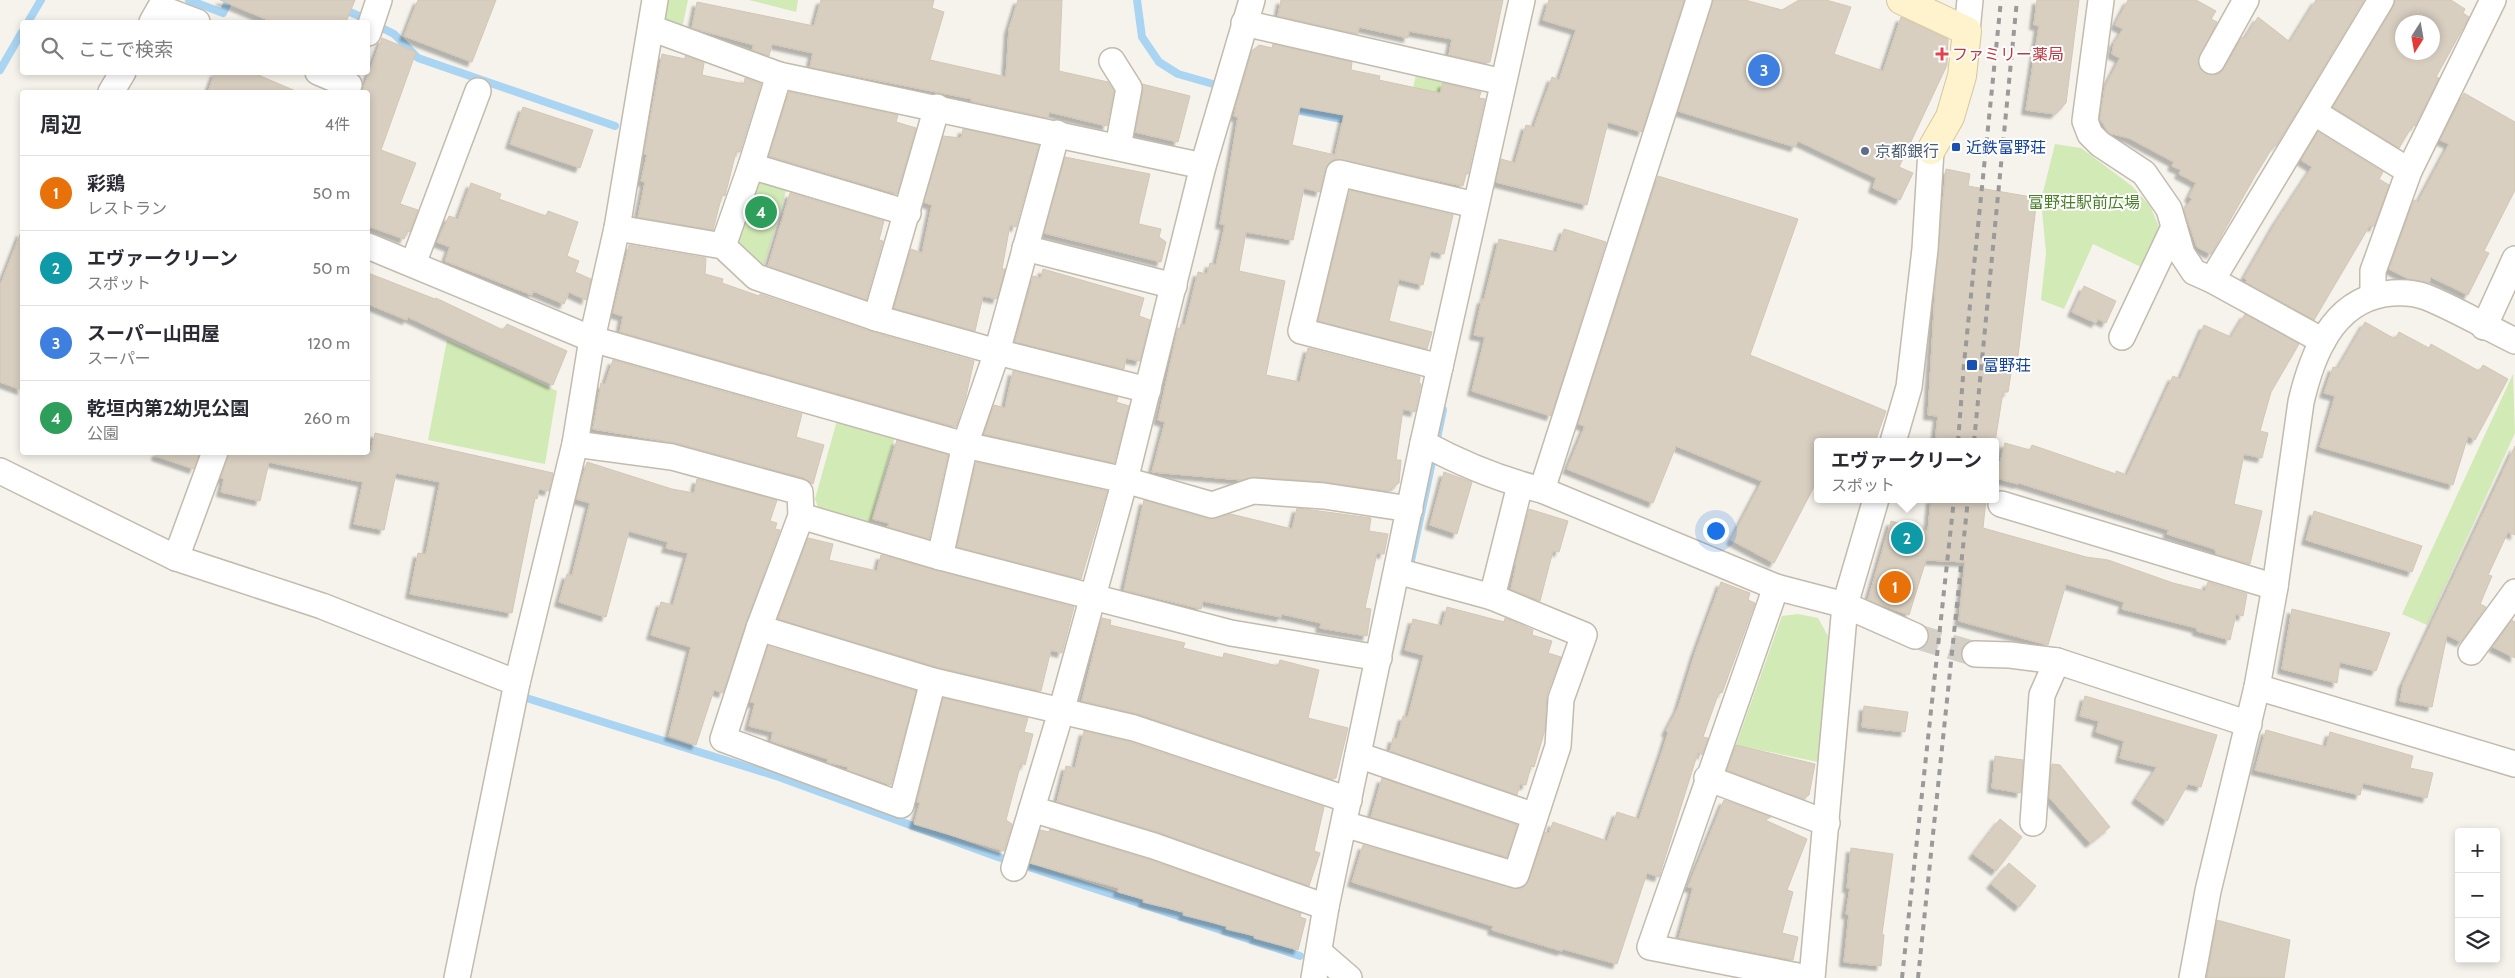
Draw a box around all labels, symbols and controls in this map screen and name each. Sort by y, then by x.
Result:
north arrow [2395,15,2440,60]
search box [20,20,370,75]
icon: search [38,34,66,62]
text: ここで検索 [78,38,173,61]
place label: ファミリー薬局 [1952,45,2064,64]
marker: ファミリー薬局 [1936,48,1948,60]
pin: 3 [1748,51,1780,89]
text: 周辺 [40,112,82,137]
text: 4件 [325,115,350,134]
place label: 近鉄富野荘 [1966,138,2046,157]
marker: 近鉄富野荘 [1950,141,1962,153]
place label: 京都銀行 [1875,142,1939,161]
marker: 京都銀行 [1859,145,1871,157]
text: 彩鶏 [87,172,125,195]
text: 1 [53,184,59,203]
text: 50 m [313,184,350,203]
pin: 4 [745,193,777,231]
park label: 富野荘駅前広場 [2028,193,2140,212]
text: レストラン [87,199,167,218]
text: エヴァークリーン [87,247,238,270]
text: 2 [52,259,60,278]
text: 50 m [313,259,350,278]
text: スポット [87,274,151,293]
text: スーパー山田屋 [87,322,220,345]
text: 3 [52,334,60,353]
text: 120 m [308,334,350,353]
text: スーパー [87,349,151,368]
place label: 富野荘 [1983,356,2031,375]
marker: 富野荘 [1965,358,1979,372]
text: 乾垣内第2幼児公園 [87,397,249,420]
text: 4 [51,409,61,428]
text: 260 m [304,409,350,428]
text: 公園 [87,424,119,443]
popup [1814,438,1999,503]
text: エヴァークリーン [1831,449,1982,472]
text: スポット [1831,476,1895,495]
your location [1703,518,1729,544]
pin: 2 [1891,519,1923,557]
pin: 1 [1879,568,1911,606]
map controls [2455,828,2500,963]
button: + [2455,828,2500,873]
button: − [2455,873,2500,918]
button: layers [2455,918,2500,963]

